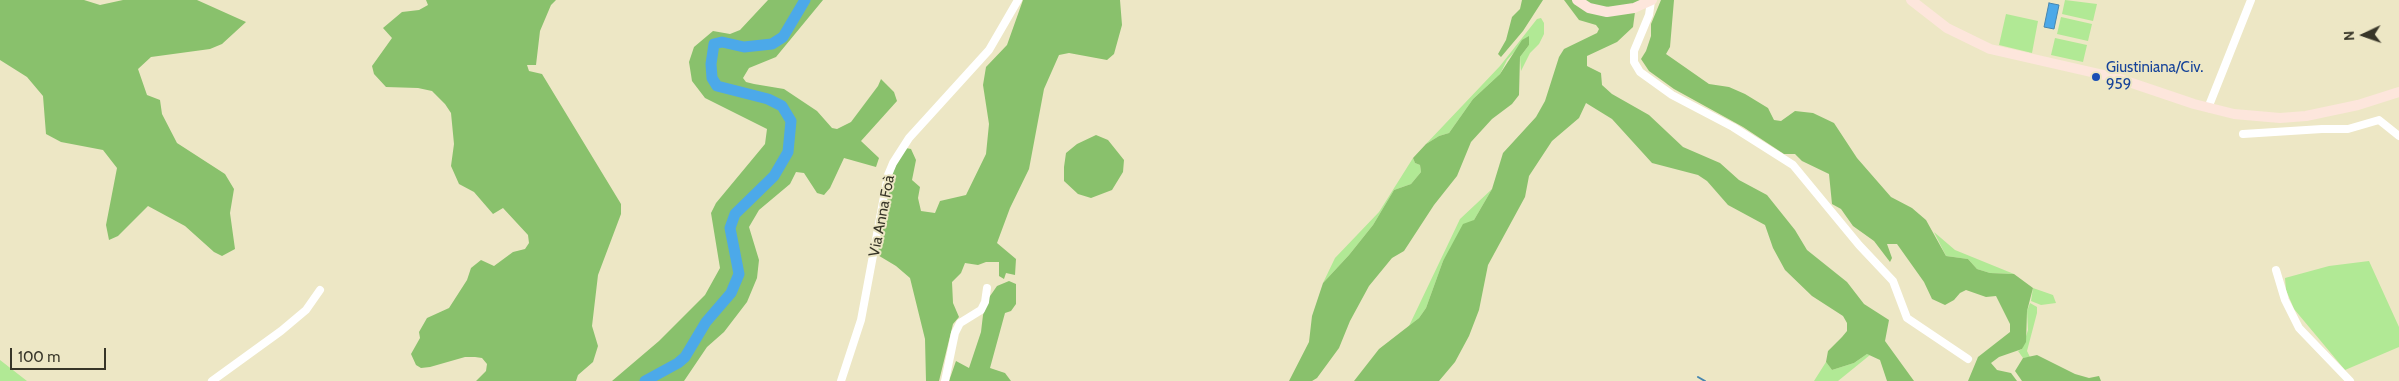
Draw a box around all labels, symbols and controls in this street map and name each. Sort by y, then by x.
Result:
north arrow [2339,10,2389,60]
text: N [2340,30,2358,41]
place label: Giustiniana/Civ. 959 [2106,59,2203,94]
marker: Giustiniana/Civ. 959 [2090,71,2102,83]
street label: Via Anna Foà [865,174,899,258]
scale bar [12,338,109,370]
text: 100 m [18,348,60,366]

